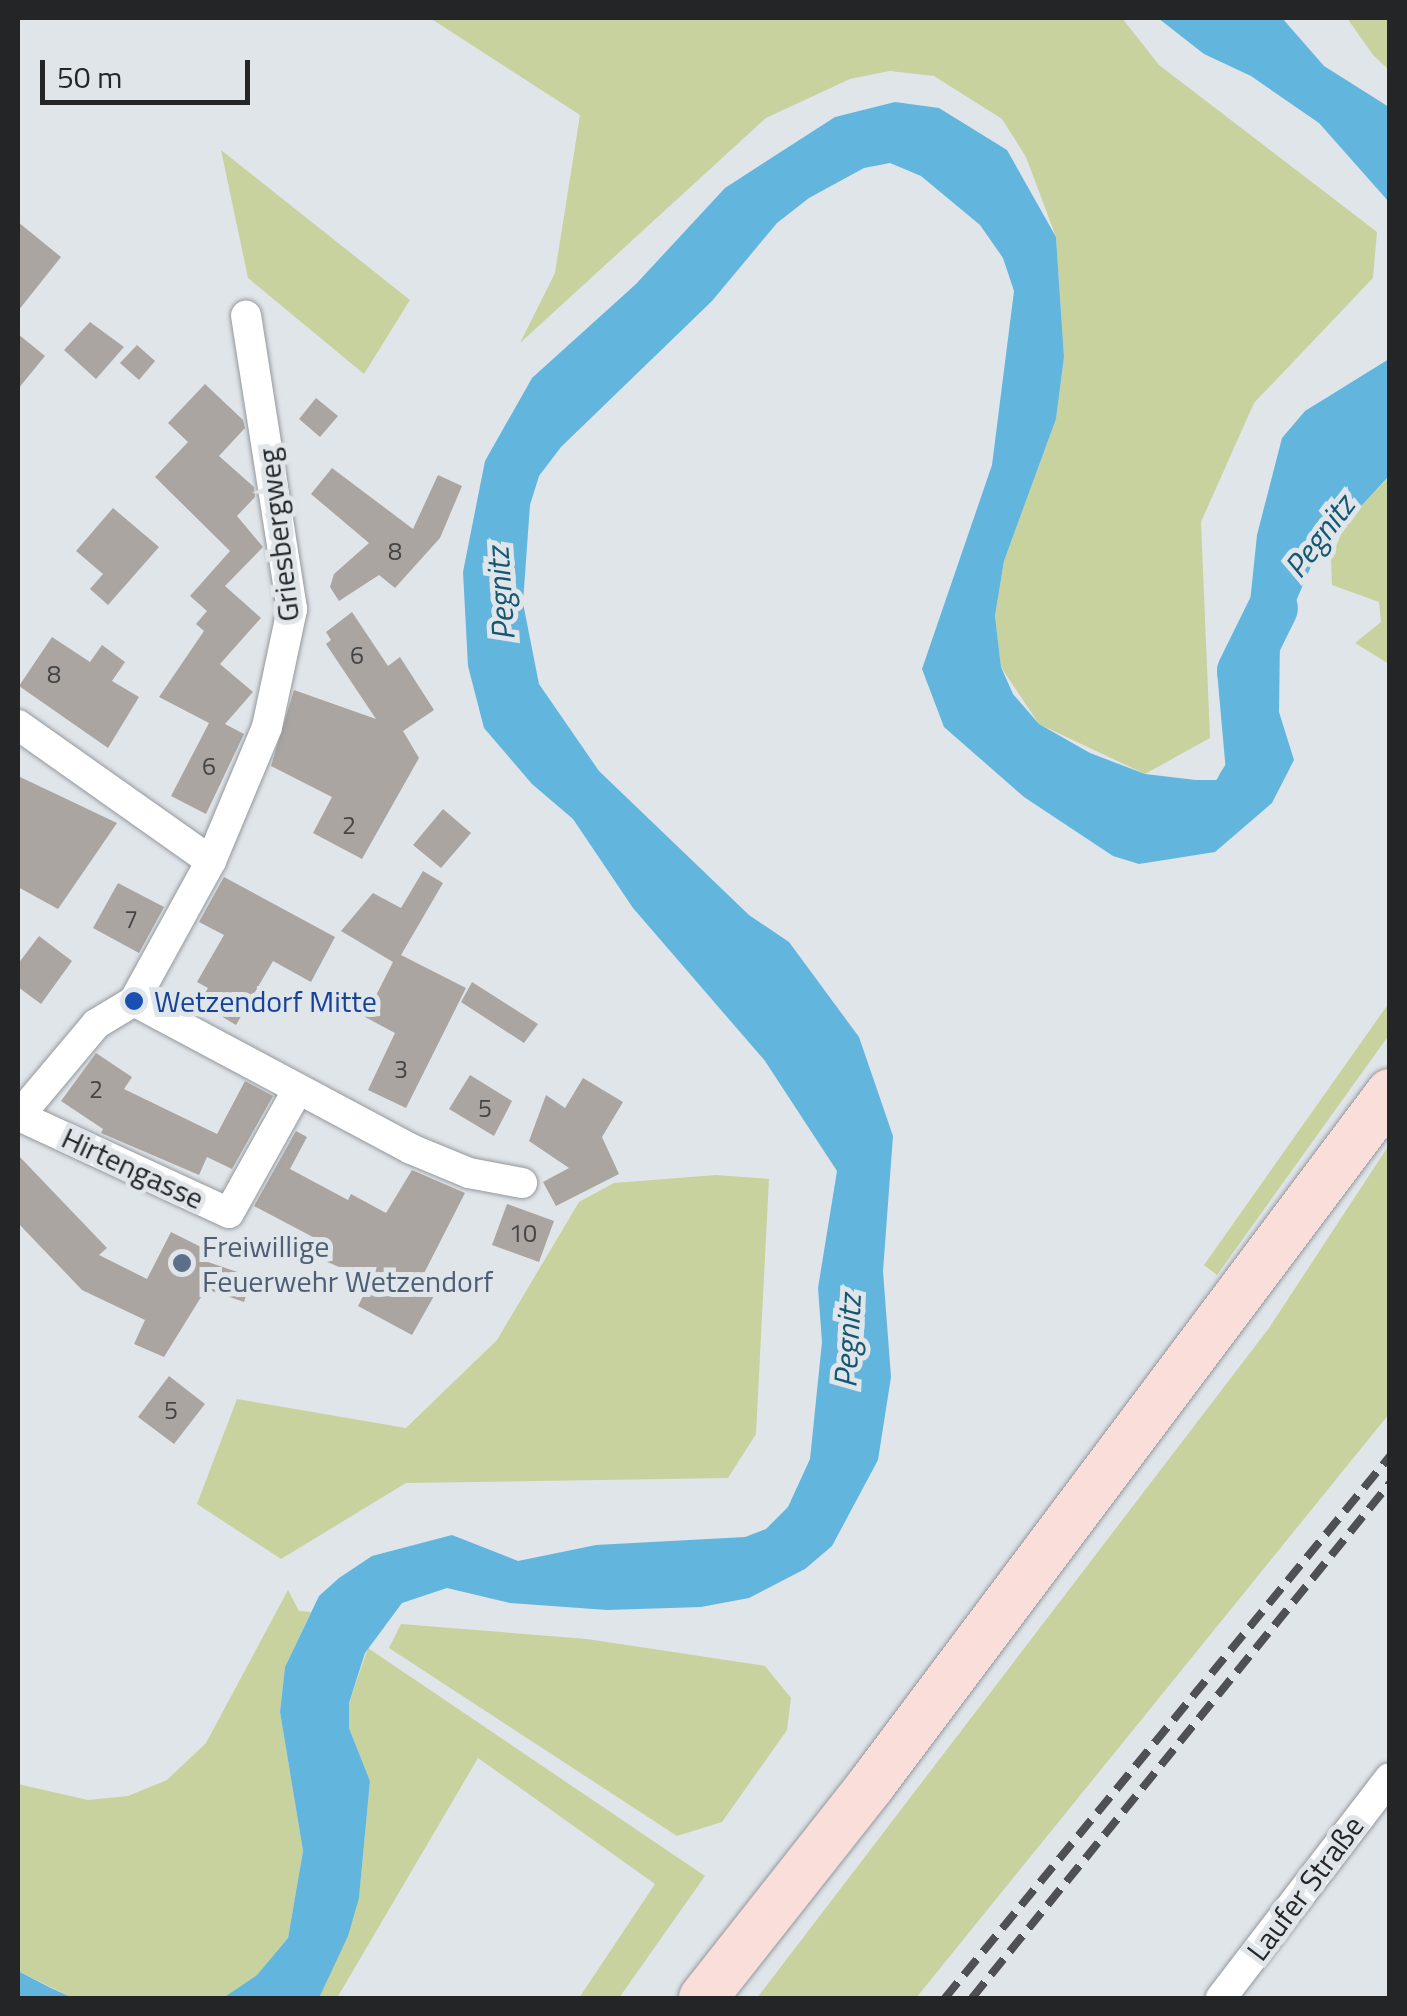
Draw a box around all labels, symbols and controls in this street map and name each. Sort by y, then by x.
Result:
scale bar [45,40,255,102]
text: 50 m [57,54,122,100]
street label: Griesbergweg [250,446,306,624]
water label: Pegnitz [1276,487,1362,585]
house number: 8 [388,536,402,566]
water label: Pegnitz [478,546,522,642]
house number: 6 [350,640,364,670]
house number: 8 [47,659,61,689]
house number: 6 [202,751,216,781]
house number: 2 [342,810,356,840]
house number: 7 [124,904,138,934]
place label: Wetzendorf Mitte [154,983,377,1019]
marker: Wetzendorf Mitte [123,990,145,1012]
house number: 3 [394,1054,408,1084]
house number: 2 [89,1074,103,1104]
house number: 5 [478,1093,492,1123]
street label: Hirtengasse [56,1119,210,1217]
house number: 10 [509,1218,537,1248]
place label: Freiwillige Feuerwehr Wetzendorf [202,1228,493,1298]
marker: Freiwillige Feuerwehr Wetzendorf [171,1252,193,1274]
water label: Pegnitz [825,1293,869,1389]
house number: 5 [164,1395,178,1425]
street label: Laufer Straße [1239,1809,1371,1967]

